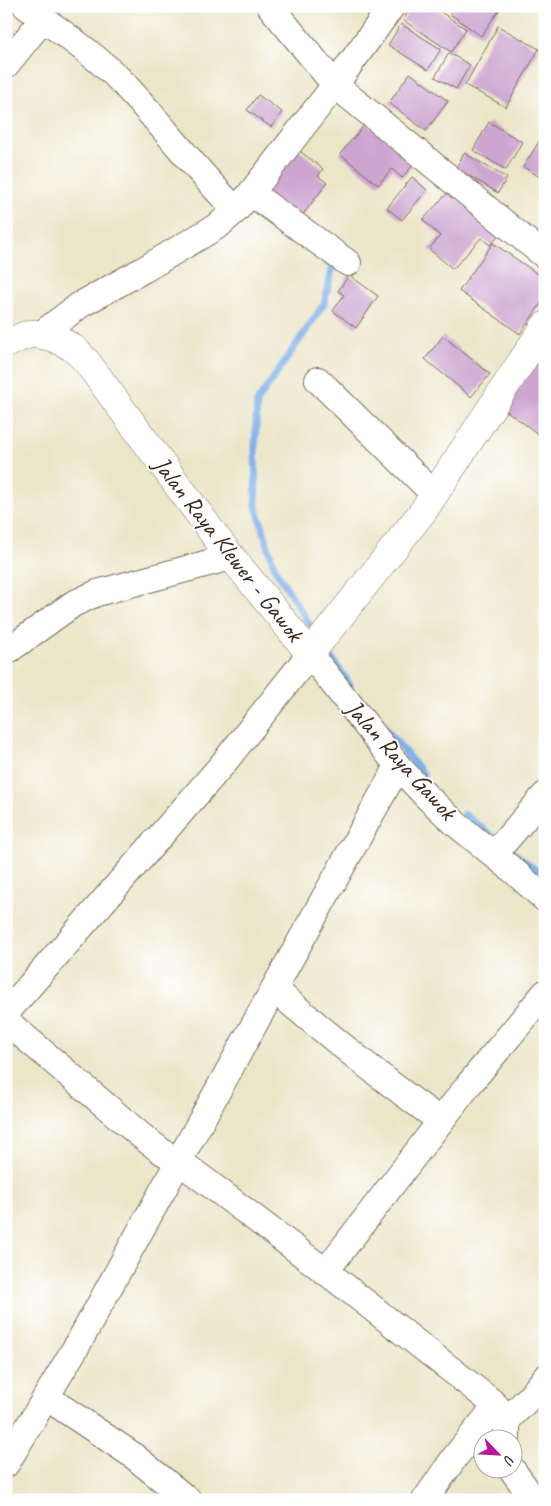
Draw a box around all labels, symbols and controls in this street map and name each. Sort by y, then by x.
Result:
street label: Jalan Raya Klewer - Gawok [145,449,312,650]
street label: Jalan Raya Gawok [338,692,465,828]
north arrow [474,1428,524,1478]
text: U [499,1453,518,1469]

